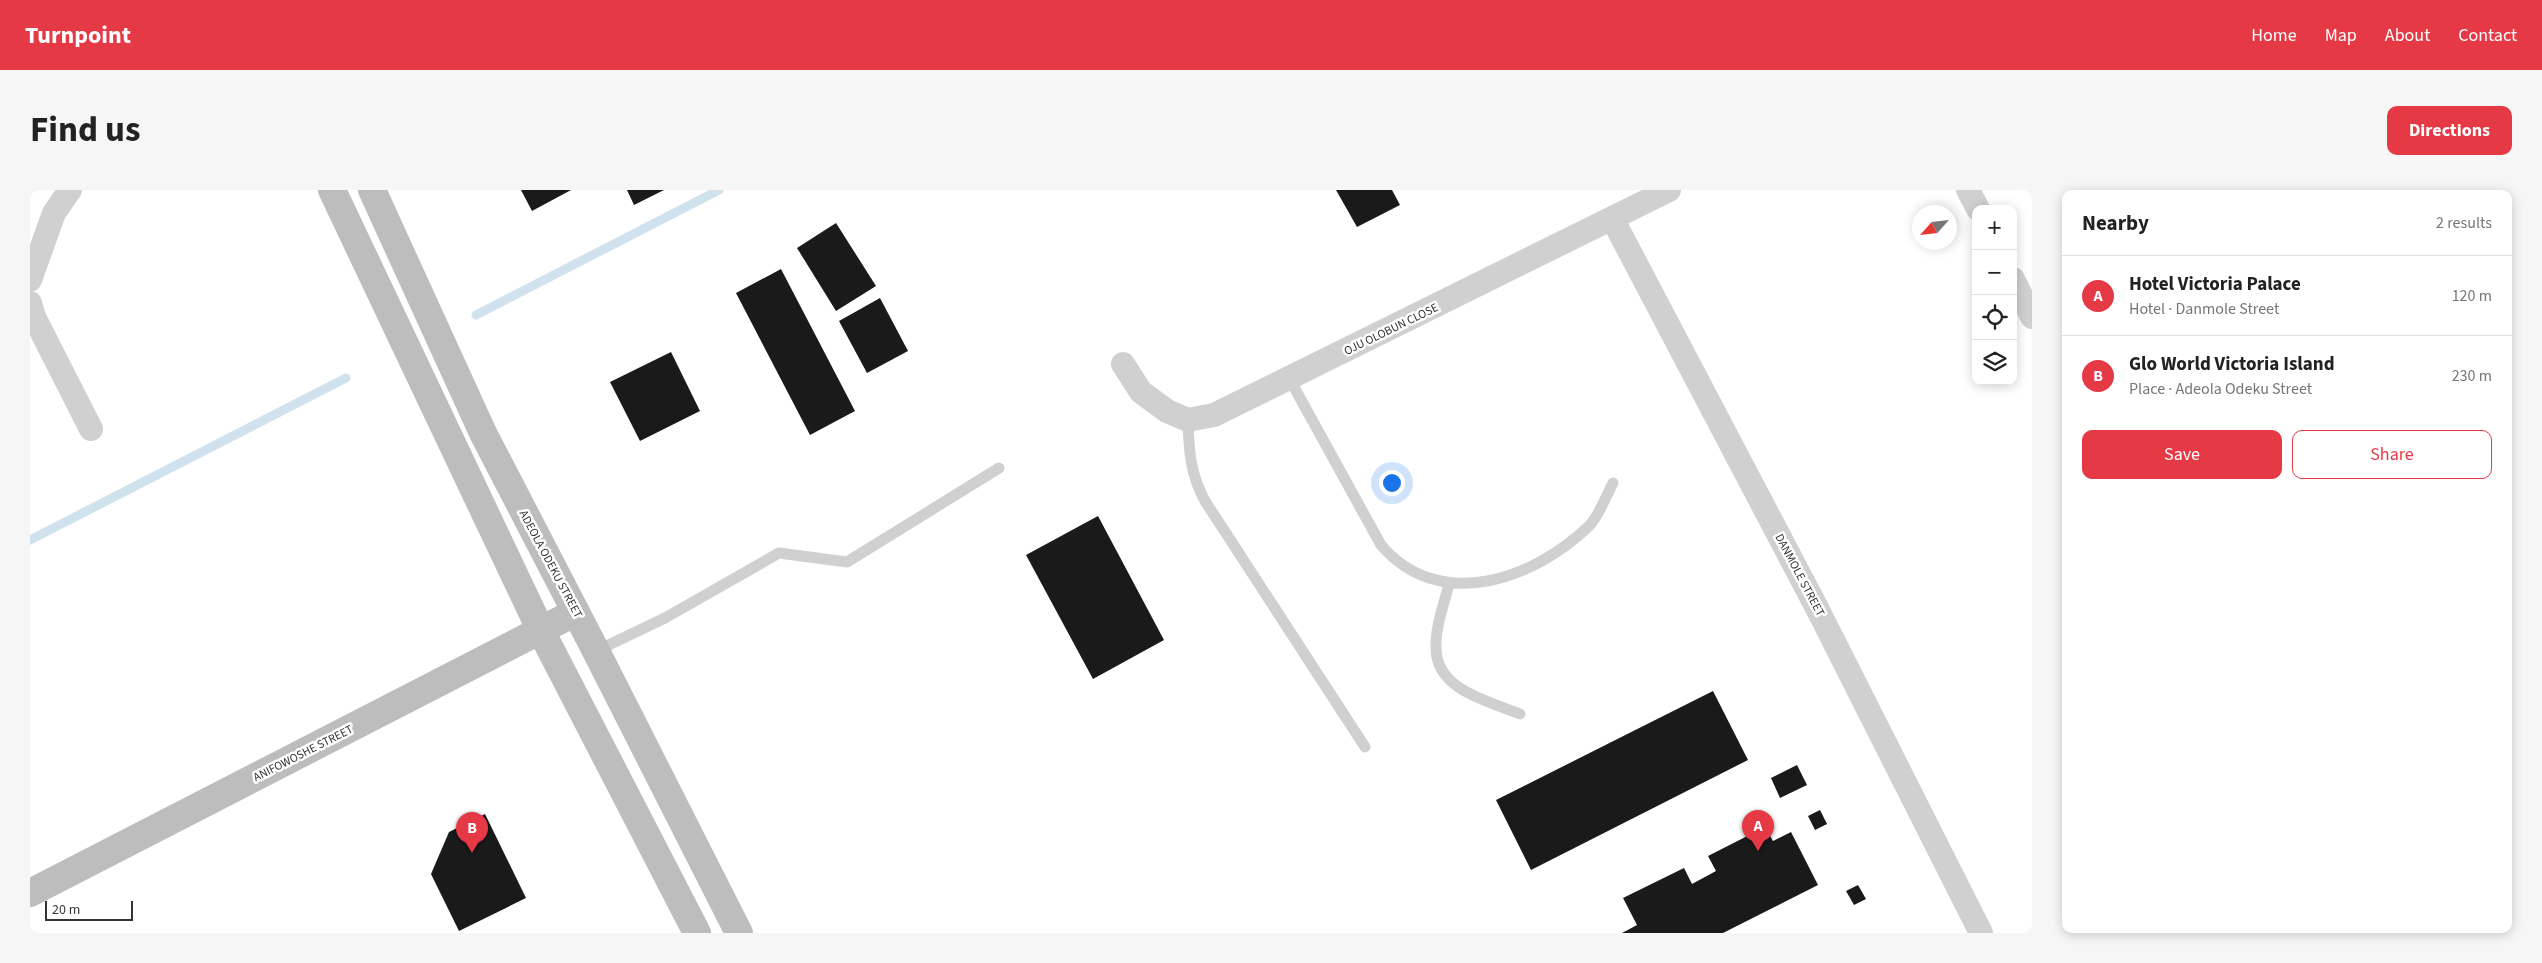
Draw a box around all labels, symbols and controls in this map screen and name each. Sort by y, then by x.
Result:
text: Turnpoint [25,18,131,53]
text: Home [2251,23,2297,48]
text: Map [2325,23,2357,48]
text: About [2385,23,2430,48]
text: Contact [2458,23,2517,48]
text: Find us [30,105,140,155]
button: Directions [2387,106,2512,155]
north arrow [1912,205,1957,250]
map controls [1972,205,2017,385]
button: + [1972,205,2017,250]
text: Nearby [2082,208,2149,238]
text: 2 results [2436,212,2492,234]
button: − [1972,250,2017,295]
text: Hotel Victoria Palace [2129,271,2301,298]
text: A [2093,285,2103,307]
text: 120 m [2452,285,2492,307]
button: locate [1972,295,2017,340]
text: Hotel · Danmole Street [2129,298,2279,320]
street label: OJU OLOBUN CLOSE [1341,299,1441,360]
button: layers [1972,340,2017,385]
text: Glo World Victoria Island [2129,351,2335,378]
text: B [2093,365,2103,387]
text: 230 m [2452,365,2492,387]
text: Place · Adeola Odeku Street [2129,378,2312,400]
button: Save [2082,430,2282,479]
button: Share [2292,430,2492,479]
your location [1379,470,1405,496]
street label: ADEOLA ODEKU STREET [515,507,587,622]
street label: DANMOLE STREET [1771,531,1829,620]
street label: ANIFOWOSHE STREET [250,721,357,786]
pin: A [1742,810,1774,851]
pin: B [456,812,488,853]
scale bar [45,898,132,921]
text: 20 m [52,900,80,920]

